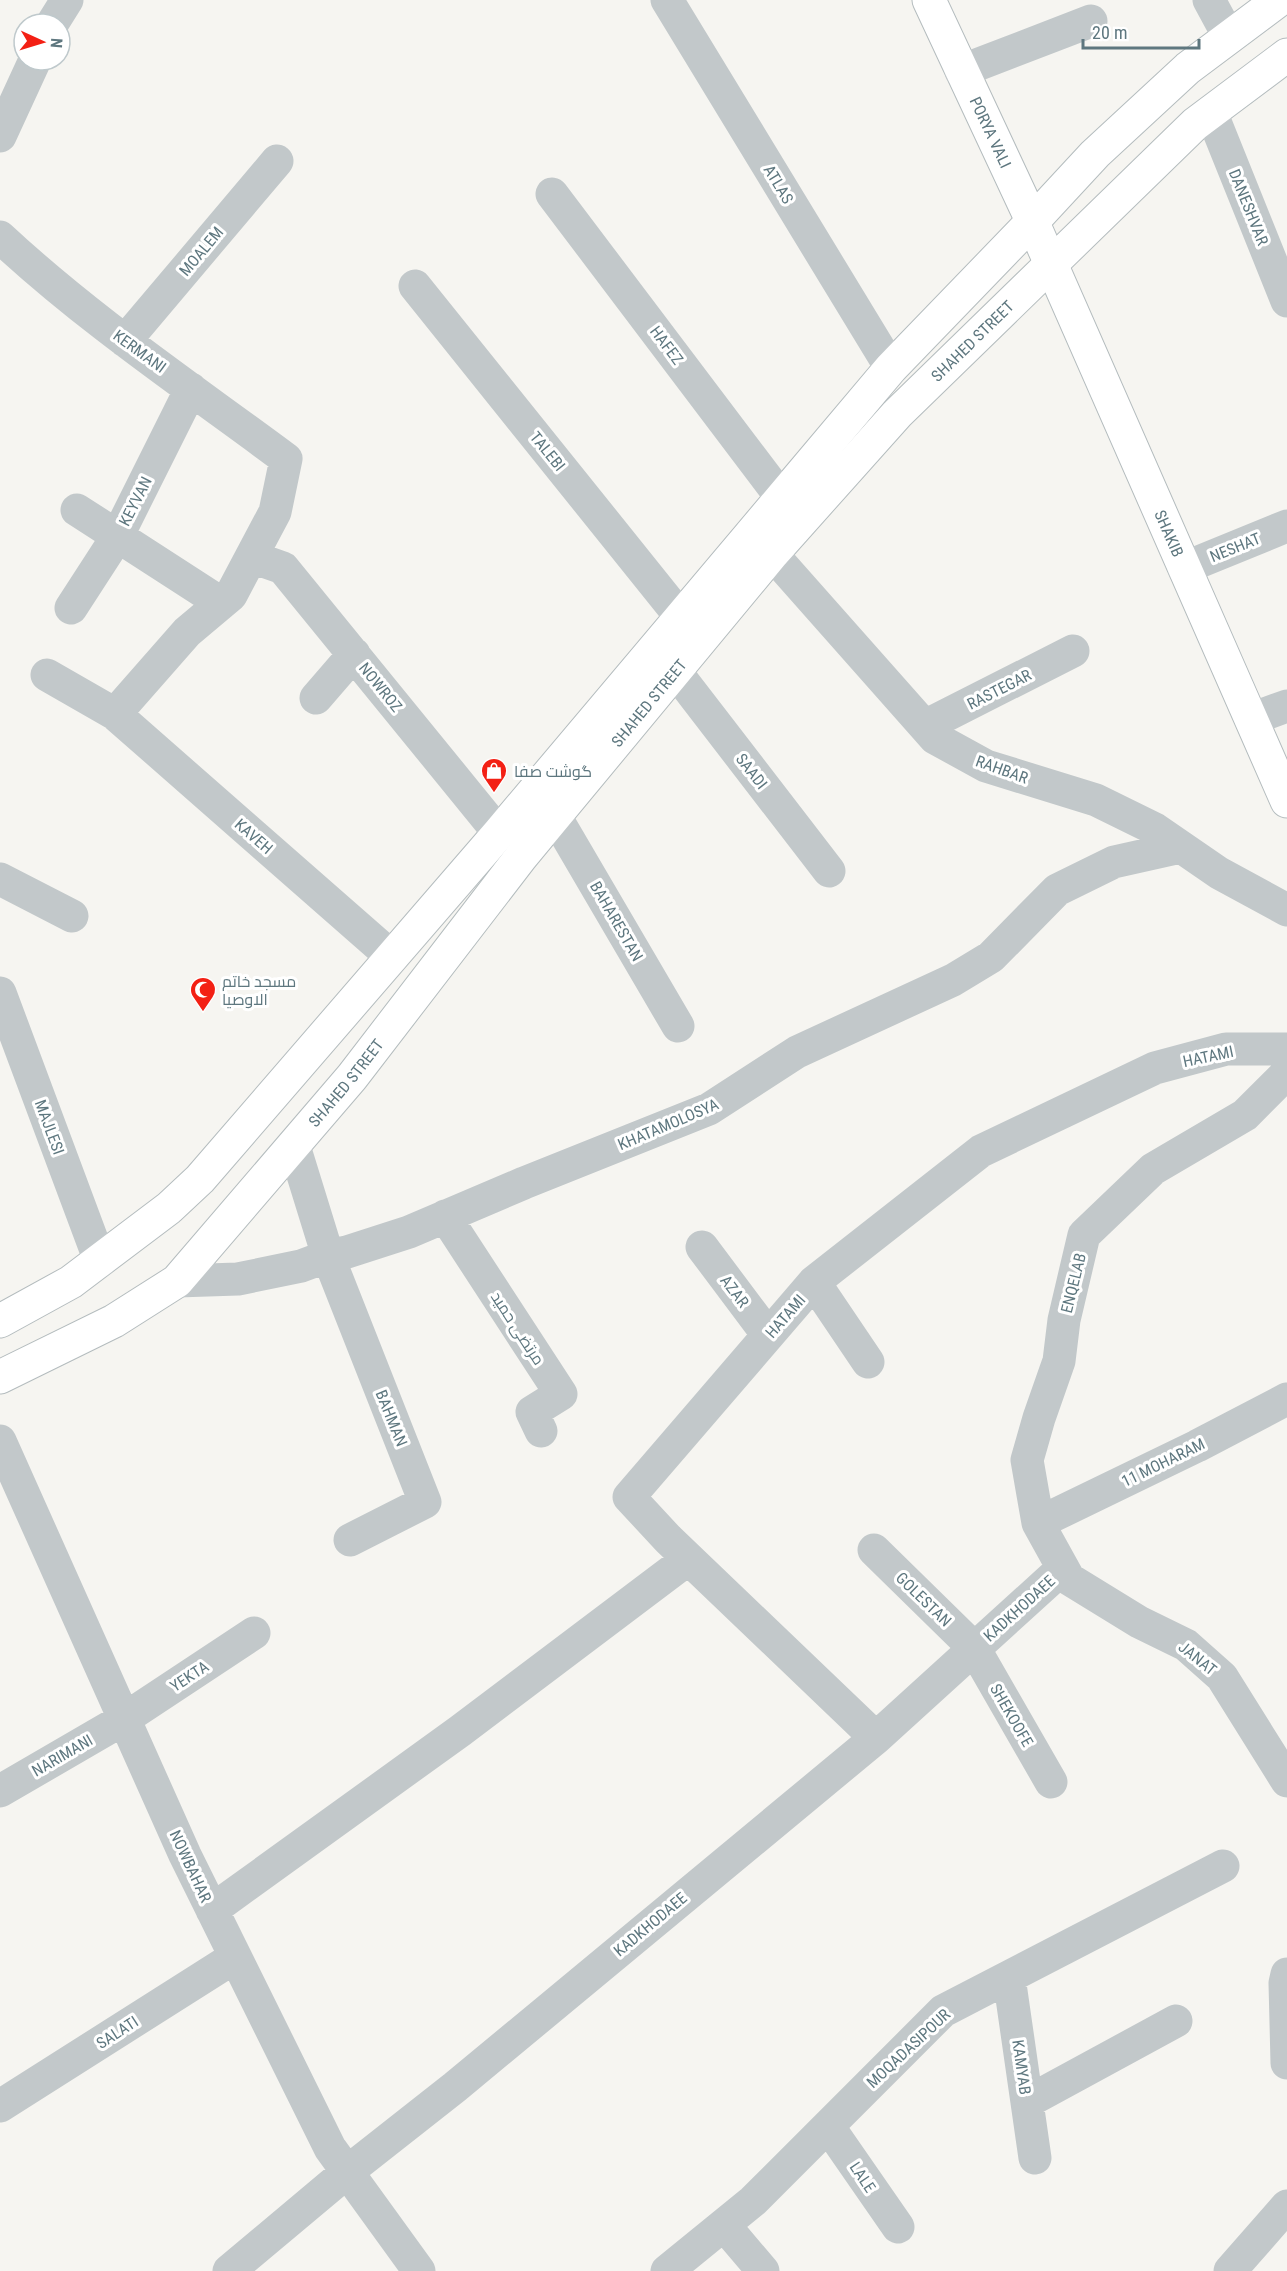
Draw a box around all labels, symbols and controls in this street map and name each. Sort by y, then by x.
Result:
north arrow [12,12,72,72]
scale bar [1083,12,1198,50]
text: 20 m [1092,22,1127,43]
text: N [47,37,66,49]
street label: PORYA VALI [966,94,1015,171]
street label: ATLAS [760,161,797,207]
street label: DANESHVAR [1225,166,1273,248]
street label: MOALEM [175,223,227,280]
street label: SHAHED STREET [927,297,1018,386]
street label: HAFEZ [646,322,687,368]
street label: KERMANI [110,326,170,377]
street label: TALEBI [526,428,569,475]
street label: KEYVAN [115,473,156,529]
street label: SHAKIB [1150,507,1187,560]
street label: NESHAT [1207,529,1263,566]
street label: SHAHED STREET [607,656,691,751]
street label: NOWROZ [355,659,406,716]
street label: RASTEGAR [964,665,1035,714]
street label: SAADI [732,750,771,793]
street label: RAHBAR [973,751,1031,788]
shop icon: گوشت صفا [479,756,509,794]
place label: گوشت صفا [514,762,592,781]
street label: KAVEH [231,815,277,858]
street label: BAHARESTAN [586,878,647,964]
place label: مسجد خاتم الاوصیا [222,972,296,1009]
mosque icon: مسجد خاتم الاوصیا [188,975,218,1013]
street label: SHAHED STREET [305,1035,388,1131]
street label: HATAMI [1181,1042,1235,1071]
street label: KHATAMOLOSYA [615,1095,721,1154]
street label: MAJLESI [31,1097,68,1157]
street label: ENQELAB [1057,1251,1090,1315]
street label: AZAR [716,1271,753,1312]
street label: مرتضی حمید [486,1288,548,1369]
street label: HATAMI [761,1291,809,1342]
street label: BAHMAN [372,1387,411,1449]
street label: 11 MOHARAM [1118,1434,1208,1491]
street label: GOLESTAN [892,1568,955,1630]
street label: KADKHODAEE [980,1571,1059,1645]
street label: JANAT [1175,1637,1221,1679]
street label: YEKTA [166,1657,212,1696]
street label: SHEKOOFE [986,1680,1037,1750]
street label: NARIMANI [28,1730,96,1780]
street label: NOWBAHAR [166,1827,216,1906]
street label: KADKHODAEE [610,1888,691,1960]
street label: MOQADASIPOUR [863,2005,954,2092]
street label: SALATI [93,2012,142,2053]
street label: KAMYAB [1008,2038,1035,2096]
street label: LALE [846,2158,880,2196]

